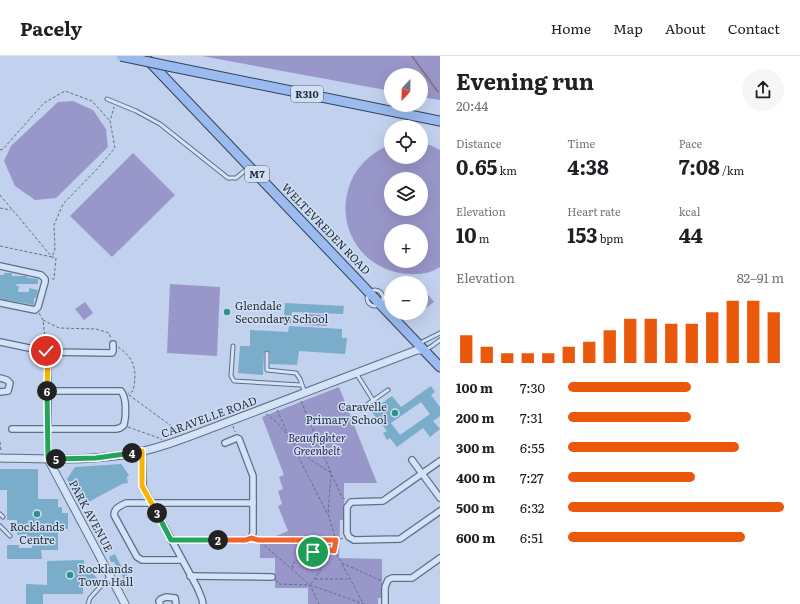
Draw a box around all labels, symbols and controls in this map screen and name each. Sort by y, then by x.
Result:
text: Pacely [20,14,82,42]
text: Home [551,18,591,38]
text: Map [613,18,643,38]
text: About [665,18,706,38]
text: Contact [728,18,780,38]
text: Evening run [456,64,594,97]
north arrow [384,68,428,112]
map controls [384,68,428,320]
button: share [742,69,784,111]
road number: R310 [291,86,323,102]
text: 20:44 [456,96,489,115]
button: locate [384,120,428,164]
text: Distance [456,135,501,151]
text: Time [567,135,595,151]
text: Pace [679,135,702,151]
text: 0.65 [456,151,497,181]
text: 4:38 [567,151,609,181]
text: 7:08 [679,151,720,181]
text: km [497,162,517,178]
text: /km [720,162,744,178]
road number: M7 [245,166,269,182]
button: layers [384,172,428,216]
street label: WELTEVREDEN ROAD [279,179,375,278]
text: Elevation [456,203,506,219]
text: Heart rate [567,203,621,219]
text: kcal [679,203,700,219]
text: 10 [456,219,477,249]
text: 153 [567,219,597,249]
text: 44 [679,219,703,249]
button: + [384,224,428,268]
text: m [477,230,489,246]
text: bpm [597,230,624,246]
text: Elevation [456,268,515,287]
text: 82–91 m [737,268,784,287]
button: − [384,276,428,320]
place label: Glendale Secondary School [235,297,328,326]
marker: Glendale Secondary School [222,307,232,317]
pin [29,334,63,368]
icon: check [35,340,57,362]
text: 100 m [456,378,493,397]
text: 7:30 [520,378,545,397]
pin: 6 [37,381,57,401]
text: 6 [44,383,50,399]
street label: CARAVELLE ROAD [159,391,259,441]
place label: Caravelle Primary School [306,398,387,427]
marker: Caravelle Primary School [390,408,400,418]
text: 200 m [456,408,495,427]
text: 7:31 [520,408,543,427]
park label: Beaufighter Greenbelt [288,429,346,458]
text: 300 m [456,438,495,457]
text: 6:55 [520,438,545,457]
pin: 4 [122,443,142,463]
text: 4 [129,445,135,461]
pin: 5 [46,449,66,469]
text: 5 [53,451,59,467]
text: 400 m [456,468,495,487]
text: 7:27 [520,468,544,487]
street label: PARK AVENUE [66,477,118,554]
text: 500 m [456,498,495,517]
text: 6:32 [520,498,544,517]
pin: 3 [147,503,167,523]
text: 3 [154,505,160,521]
marker: Rocklands Centre [32,509,42,519]
place label: Rocklands Centre [10,518,64,547]
text: 600 m [456,528,495,547]
text: 6:51 [520,528,543,547]
pin: 2 [208,530,228,550]
text: 2 [215,532,221,548]
pin [296,535,330,569]
icon: arrive [302,541,324,563]
place label: Rocklands Town Hall [78,560,133,589]
marker: Rocklands Town Hall [65,570,75,580]

